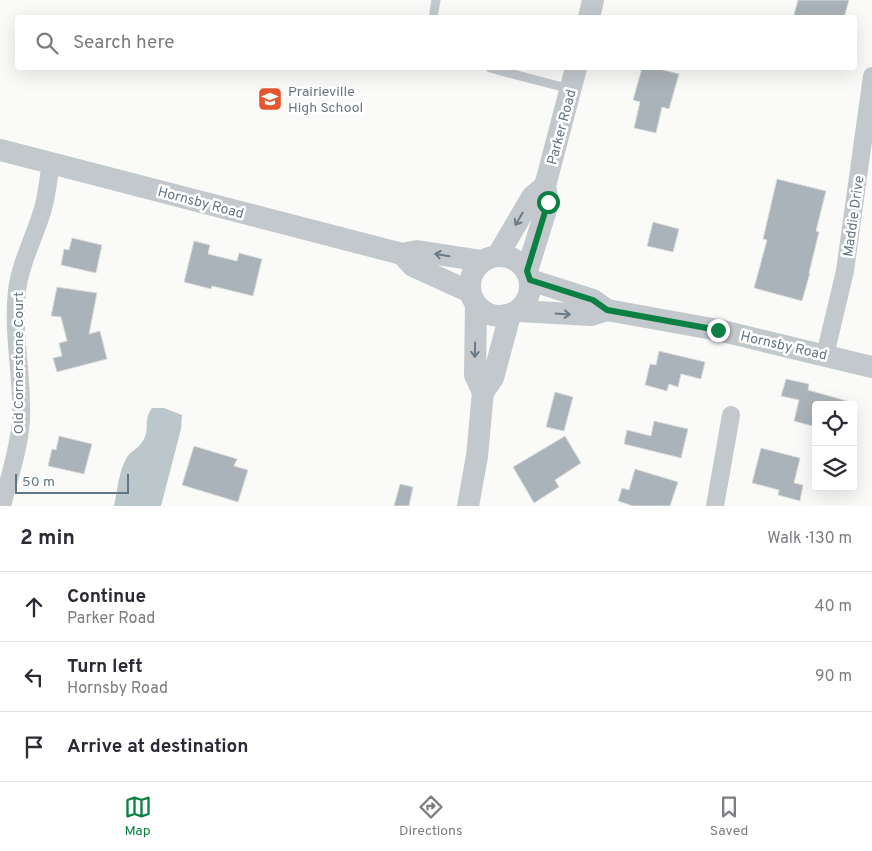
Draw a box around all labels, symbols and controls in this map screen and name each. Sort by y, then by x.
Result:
search box [15,15,857,70]
icon: search [33,29,61,57]
text: Search here [73,31,175,55]
place label: Prairieville High School [288,84,363,117]
school or university icon: Prairieville High School [257,86,283,112]
street label: Parker Road [544,88,581,167]
street label: Maddie Drive [840,175,869,258]
street label: Hornsby Road [156,184,245,223]
route start [537,191,560,214]
one-way arrow [514,211,524,226]
one-way arrow [434,250,450,260]
street label: Old Cornerstone Court [11,292,28,434]
one-way arrow [555,309,571,318]
route end [707,319,730,342]
street label: Hornsby Road [739,328,829,365]
one-way arrow [470,341,480,357]
map controls [812,401,857,491]
button: locate [812,401,857,446]
button: layers [812,446,857,491]
scale bar [15,471,129,494]
text: 50 m [22,474,55,491]
text: 2 min [20,525,75,552]
text: Walk · 130 m [767,529,852,549]
text: Continue [67,585,146,609]
icon: ahead [20,593,48,621]
text: 40 m [814,597,852,617]
text: Parker Road [67,609,155,629]
text: Turn left [67,655,143,679]
icon: left [20,663,48,691]
text: 90 m [815,667,852,687]
text: Hornsby Road [67,679,168,699]
icon: arrive [20,733,48,761]
text: Arrive at destination [67,735,248,759]
tab: Map [124,793,152,840]
tab: Directions [399,793,463,840]
tab: Saved [710,793,748,840]

